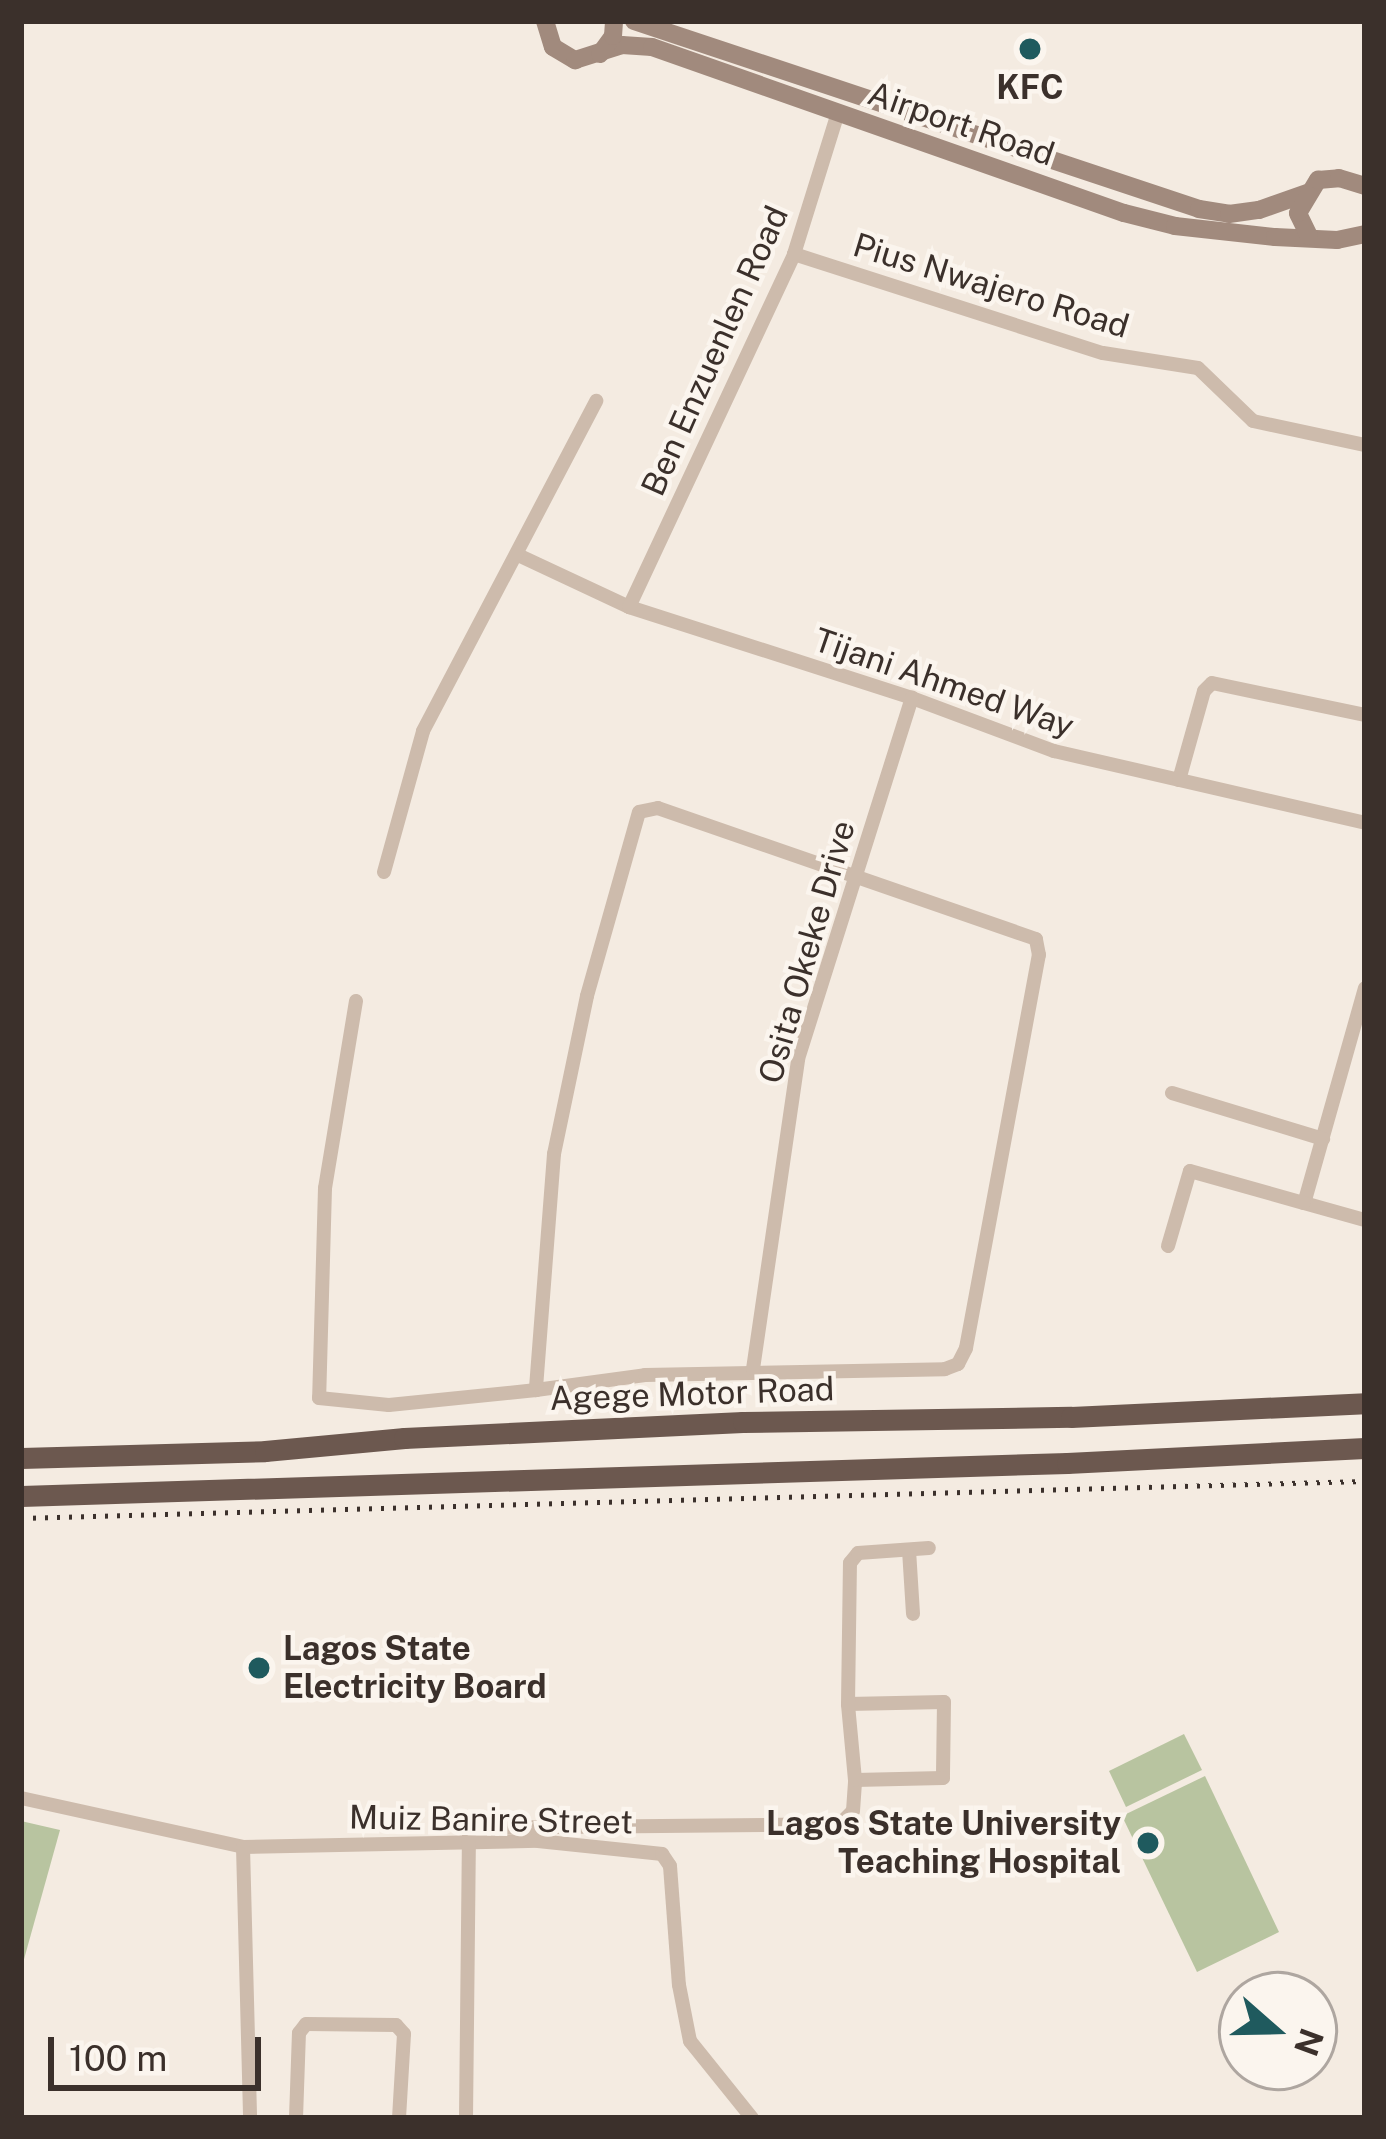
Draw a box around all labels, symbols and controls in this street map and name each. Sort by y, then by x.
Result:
marker: KFC [1017,36,1043,62]
place label: KFC [996,68,1064,108]
street label: Airport Road [863,74,1059,174]
street label: Ben Enzuenlen Road [633,200,797,502]
street label: Pius Nwajero Road [848,225,1134,347]
street label: Tijani Ahmed Way [809,620,1079,746]
street label: Osita Okeke Drive [751,816,863,1088]
street label: Agege Motor Road [549,1369,835,1419]
place label: Lagos State Electricity Board [283,1629,547,1707]
marker: Lagos State Electricity Board [246,1655,272,1681]
street label: Muiz Banire Street [349,1798,633,1842]
place label: Lagos State University Teaching Hospital [766,1804,1121,1882]
marker: Lagos State University Teaching Hospital [1132,1827,1164,1859]
north arrow [1218,1971,1338,2091]
scale bar [54,2013,267,2087]
text: N [1287,2024,1331,2061]
text: 100 m [69,2037,167,2079]

